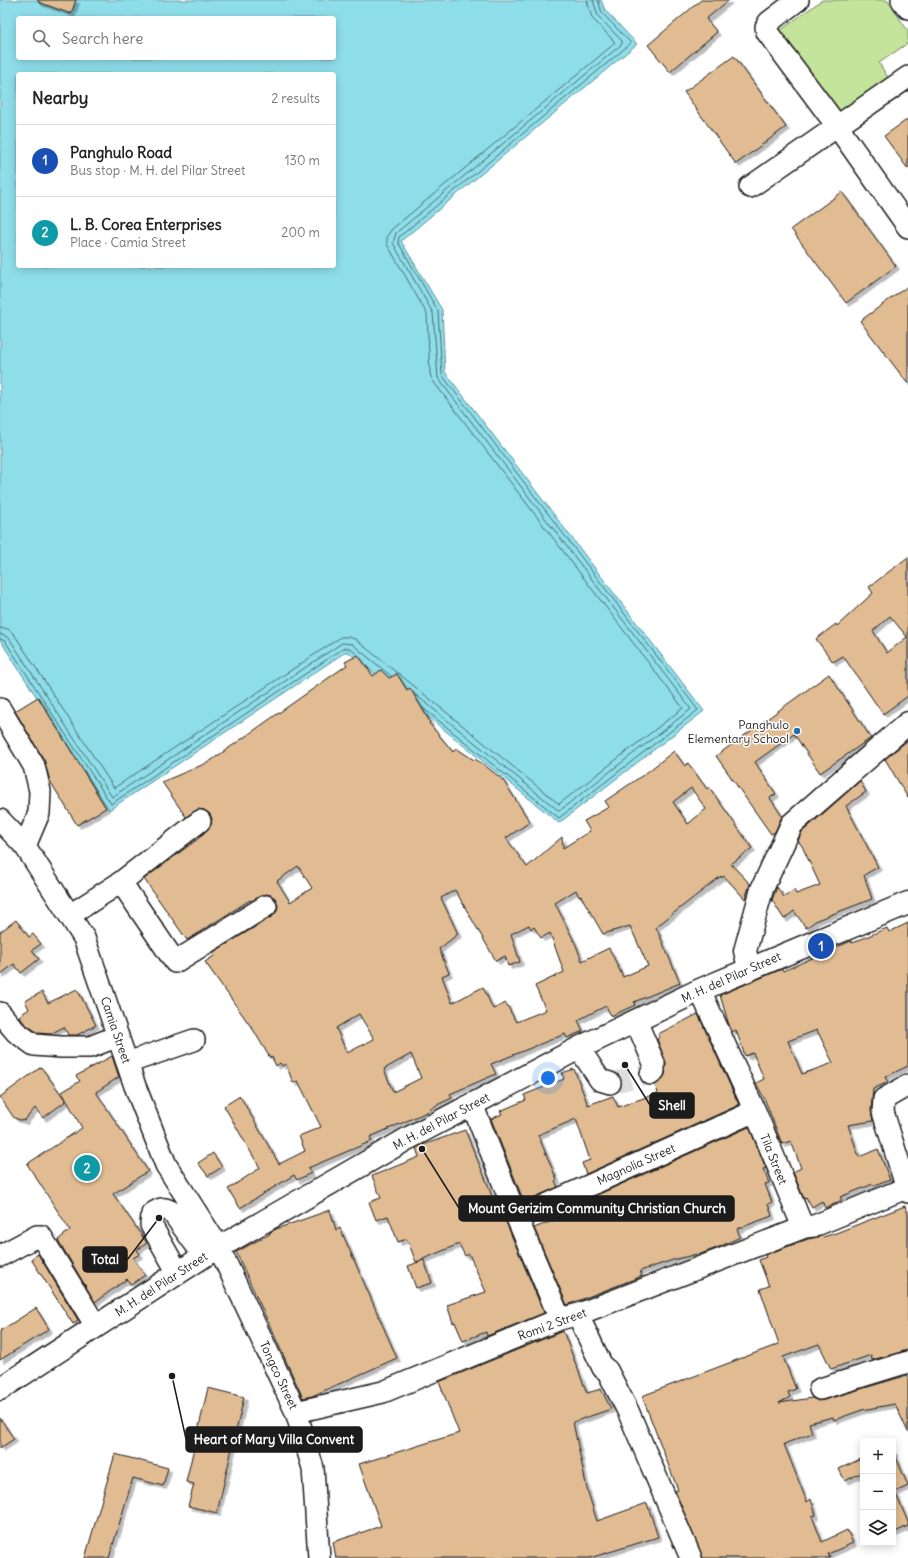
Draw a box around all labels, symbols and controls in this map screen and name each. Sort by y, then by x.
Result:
search box [16,16,336,60]
icon: search [30,27,52,49]
text: Search here [62,29,143,48]
text: Nearby [32,87,88,109]
text: 2 results [271,90,320,107]
text: Panghulo Road [70,143,172,162]
text: 1 [42,152,48,169]
text: 130 m [284,152,320,169]
text: Bus stop · M. H. del Pilar Street [70,162,245,179]
text: L. B. Corea Enterprises [70,215,222,234]
text: 2 [41,224,49,241]
text: 200 m [281,224,320,241]
text: Place · Camia Street [70,234,186,251]
place label: Panghulo Elementary School [688,717,789,746]
marker: Panghulo Elementary School [792,726,802,736]
pin: 1 [808,931,834,961]
street label: M. H. del Pilar Street [679,948,783,1006]
street label: Camia Street [98,995,134,1065]
your location [538,1068,558,1088]
street label: M. H. del Pilar Street [390,1089,492,1153]
callout: Shell [650,1093,694,1118]
text: Shell [658,1097,686,1114]
street label: Tila Street [757,1131,791,1187]
street label: Magnolia Street [595,1140,677,1188]
pin: 2 [74,1153,100,1183]
callout: Mount Gerizim Community Christian Church [459,1196,734,1221]
text: Mount Gerizim Community Christian Church [468,1200,727,1217]
callout: Total [83,1247,127,1272]
street label: M. H. del Pilar Street [112,1248,210,1320]
text: Total [91,1251,119,1268]
street label: Romi 2 Street [516,1305,588,1343]
street label: Tongco Street [257,1339,301,1411]
callout: Heart of Mary Villa Convent [186,1427,362,1452]
text: Heart of Mary Villa Convent [194,1431,355,1448]
map controls [860,1438,896,1546]
button: + [860,1438,896,1474]
button: − [860,1474,896,1510]
button: layers [860,1510,896,1546]

